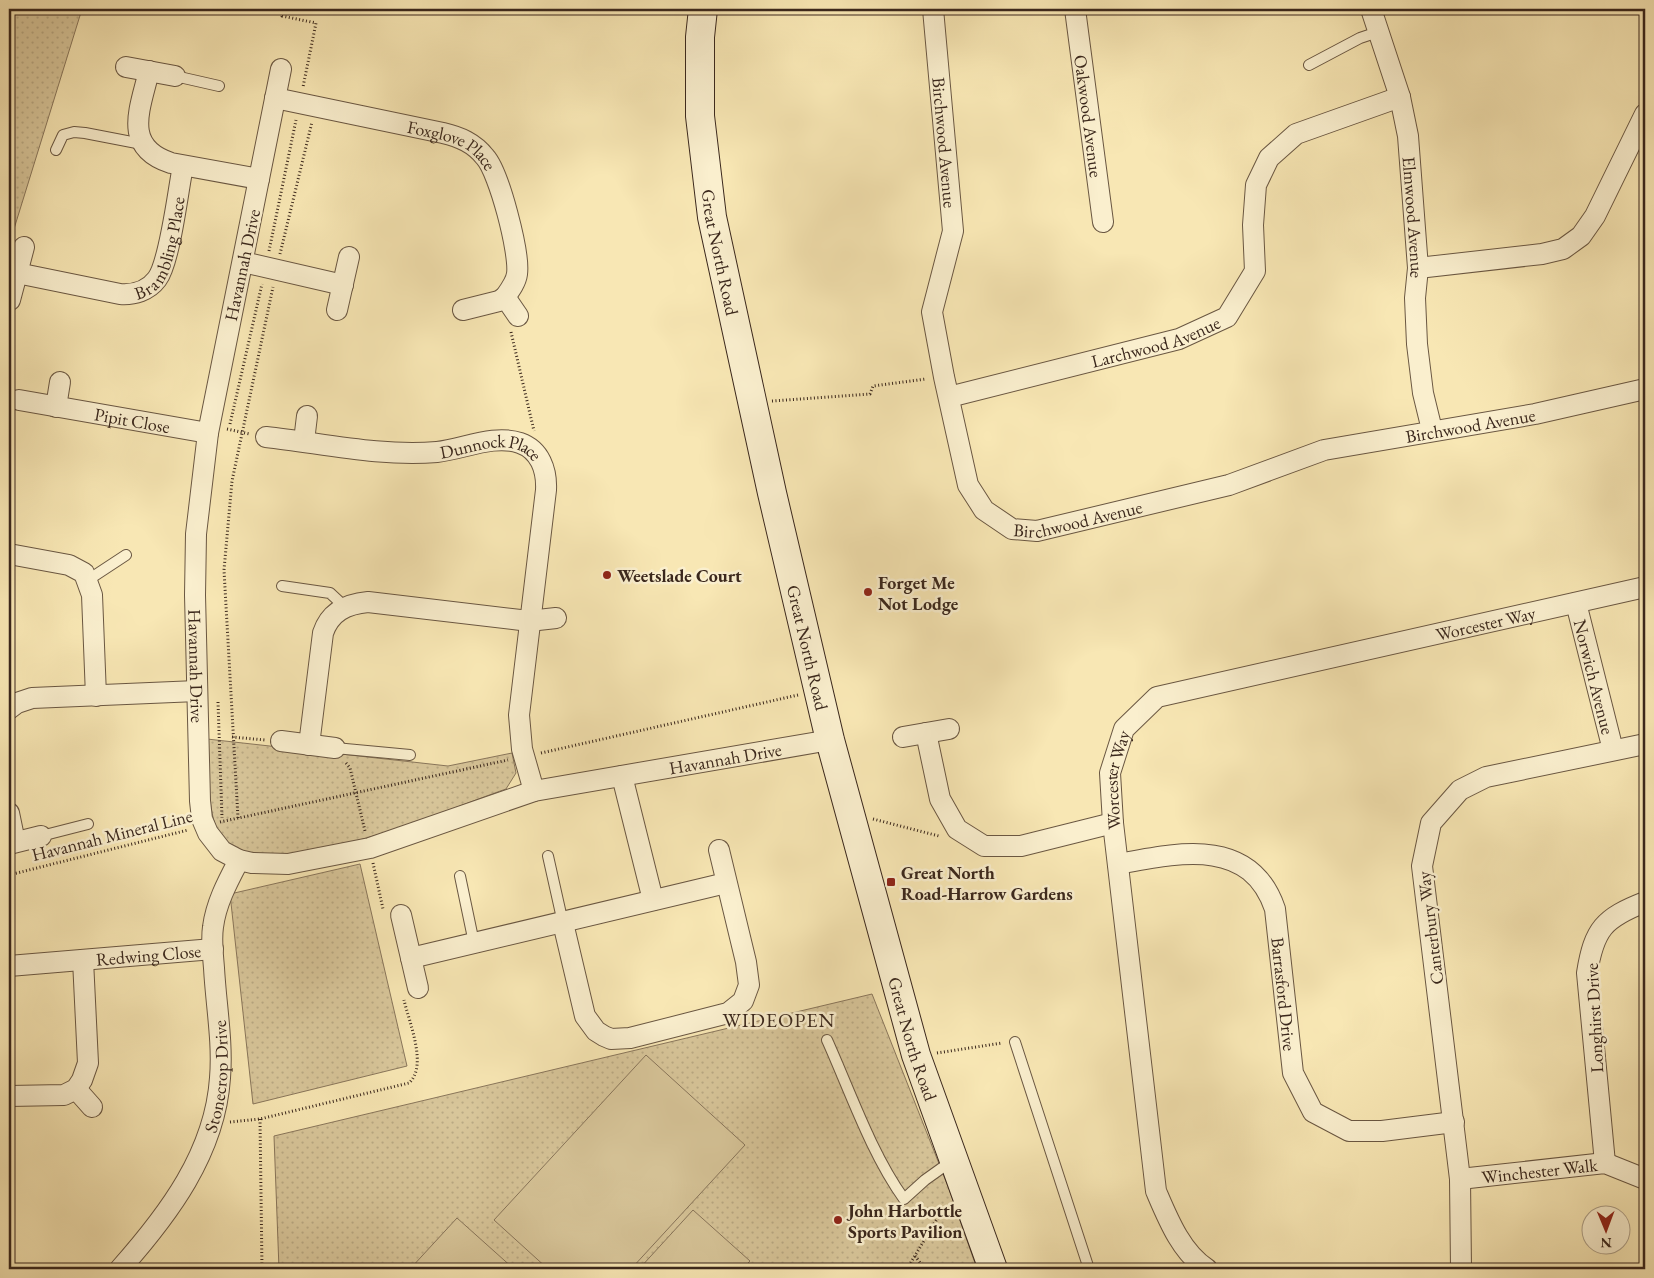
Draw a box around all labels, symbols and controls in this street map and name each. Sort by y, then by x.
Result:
street label: Oakwood Avenue [1070,53,1109,179]
street label: Birchwood Avenue [928,76,962,209]
street label: Foxglove Place [405,114,502,174]
street label: Elmwood Avenue [1398,155,1430,279]
street label: Great North Road [697,188,745,318]
street label: Brambling Place [131,195,189,304]
street label: Havannah Drive [219,207,265,323]
street label: Larchwood Avenue [1089,310,1224,372]
street label: Pipit Close [93,402,172,438]
street label: Birchwood Avenue [1404,403,1537,447]
street label: Dunnock Place [438,429,548,465]
street label: Birchwood Avenue [1013,495,1144,543]
place label: Weetslade Court [617,564,742,587]
marker: Weetslade Court [601,569,613,581]
place label: Forget Me Not Lodge [878,571,959,615]
street label: Great North Road [782,583,834,713]
marker: Forget Me Not Lodge [862,586,874,598]
street label: Worcester Way [1433,601,1538,645]
street label: Havannah Drive [184,609,210,723]
street label: Norwich Avenue [1569,617,1620,737]
street label: Worcester Way [1099,727,1134,830]
street label: Havannah Drive [667,737,783,779]
street label: Havannah Mineral Line [29,804,195,866]
place label: Great North Road-Harrow Gardens [901,861,1073,905]
street label: Canterbury Way [1412,870,1448,986]
marker: Great North Road-Harrow Gardens [885,876,897,888]
street label: Barrasford Drive [1267,936,1302,1052]
street label: Redwing Close [95,939,202,970]
street label: Longhirst Drive [1580,962,1608,1074]
street label: Great North Road [884,974,943,1104]
district label: WIDEOPEN [723,1007,835,1033]
street label: Stonecrop Drive [198,1019,232,1135]
street label: Winchester Walk [1480,1152,1599,1188]
place label: John Harbottle Sports Pavilion [846,1199,962,1243]
north arrow [1582,1206,1632,1256]
marker: John Harbottle Sports Pavilion [832,1214,844,1226]
text: N [1600,1234,1612,1252]

